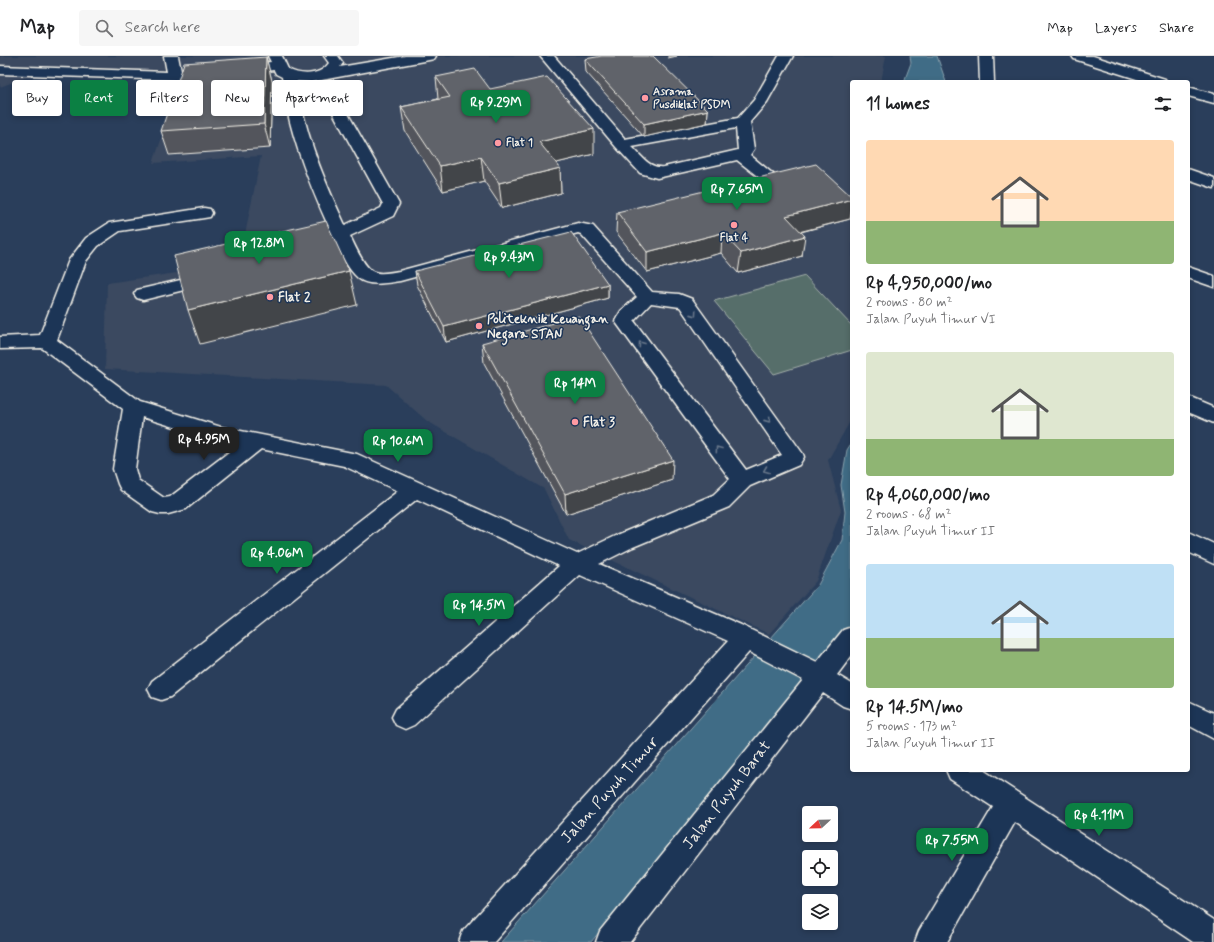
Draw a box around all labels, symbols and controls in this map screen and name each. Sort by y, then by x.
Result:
search box [79,10,359,46]
text: Map [20,15,55,40]
icon: search [93,17,115,39]
text: Search here [125,18,200,38]
text: Map [1047,19,1073,37]
text: Layers [1095,19,1137,37]
text: Share [1159,19,1194,37]
chip: Buy [12,80,62,116]
chip: Rent [70,80,128,116]
chip: Filters [136,80,203,116]
chip: New [211,80,264,116]
chip: Apartment [272,80,363,116]
place label: Asrama Pusdiklat PSDM [653,85,731,112]
pin: Rp 9.29M [455,90,537,124]
marker: Asrama Pusdiklat PSDM [640,93,650,103]
text: 11 homes [866,93,930,115]
icon: filters [1152,93,1174,115]
text: Rp 9.29M [470,94,522,111]
place label: Flat 1 [506,136,533,150]
marker: Flat 1 [493,138,503,148]
icon: home [984,166,1056,238]
pin: Rp 7.65M [696,177,778,211]
text: Rp 7.65M [711,181,763,198]
marker: Flat 4 [729,220,739,230]
pin: Rp 12.8M [218,231,300,265]
place label: Flat 4 [720,231,749,245]
text: Rp 12.8M [234,235,284,252]
pin: Rp 9.43M [468,245,550,279]
text: Rp 9.43M [484,249,534,266]
text: Rp 4,950,000/mo [866,272,992,294]
place label: Flat 2 [278,289,311,306]
marker: Flat 2 [265,292,275,302]
text: 2 rooms · 80 m² [866,294,952,311]
one-way arrow [689,309,696,316]
place label: Politeknik Keuangan Negara STAN [487,311,609,346]
text: Jalan Puyuh Timur VI [866,311,996,328]
marker: Politeknik Keuangan Negara STAN [474,321,484,331]
one-way arrow [639,342,646,349]
pin: Rp 14M [542,371,608,405]
text: Rp 14M [554,375,596,392]
icon: home [984,378,1056,450]
place label: Flat 3 [583,414,615,431]
one-way arrow [763,416,771,423]
marker: Flat 3 [570,417,580,427]
pin: Rp 4.95M [163,427,245,461]
pin: Rp 10.6M [357,429,439,463]
text: Rp 4.95M [178,431,230,448]
text: Rp 10.6M [373,433,423,450]
one-way arrow [716,446,723,453]
one-way arrow [763,465,771,473]
text: Rp 4,060,000/mo [866,484,990,506]
text: 2 rooms · 68 m² [866,506,951,523]
text: Jalan Puyuh Timur II [866,523,995,540]
pin: Rp 4.06M [236,541,318,575]
text: Rp 4.06M [251,545,303,562]
icon: home [984,590,1056,662]
pin: Rp 14.5M [438,593,520,627]
text: Rp 14.5M [453,597,505,614]
text: Rp 14.5M/mo [866,696,963,718]
text: 5 rooms · 173 m² [866,718,957,735]
street label: Jalan Puyuh Timur [556,732,664,848]
text: Jalan Puyuh Timur II [866,735,995,752]
street label: Jalan Puyuh Barat [678,736,776,854]
pin: Rp 4.11M [1058,803,1140,837]
north arrow [802,806,838,842]
map controls [802,806,838,930]
text: Rp 4.11M [1074,807,1124,824]
pin: Rp 7.55M [911,828,993,862]
text: Rp 7.55M [925,832,979,849]
button: locate [802,850,838,886]
button: layers [802,894,838,930]

